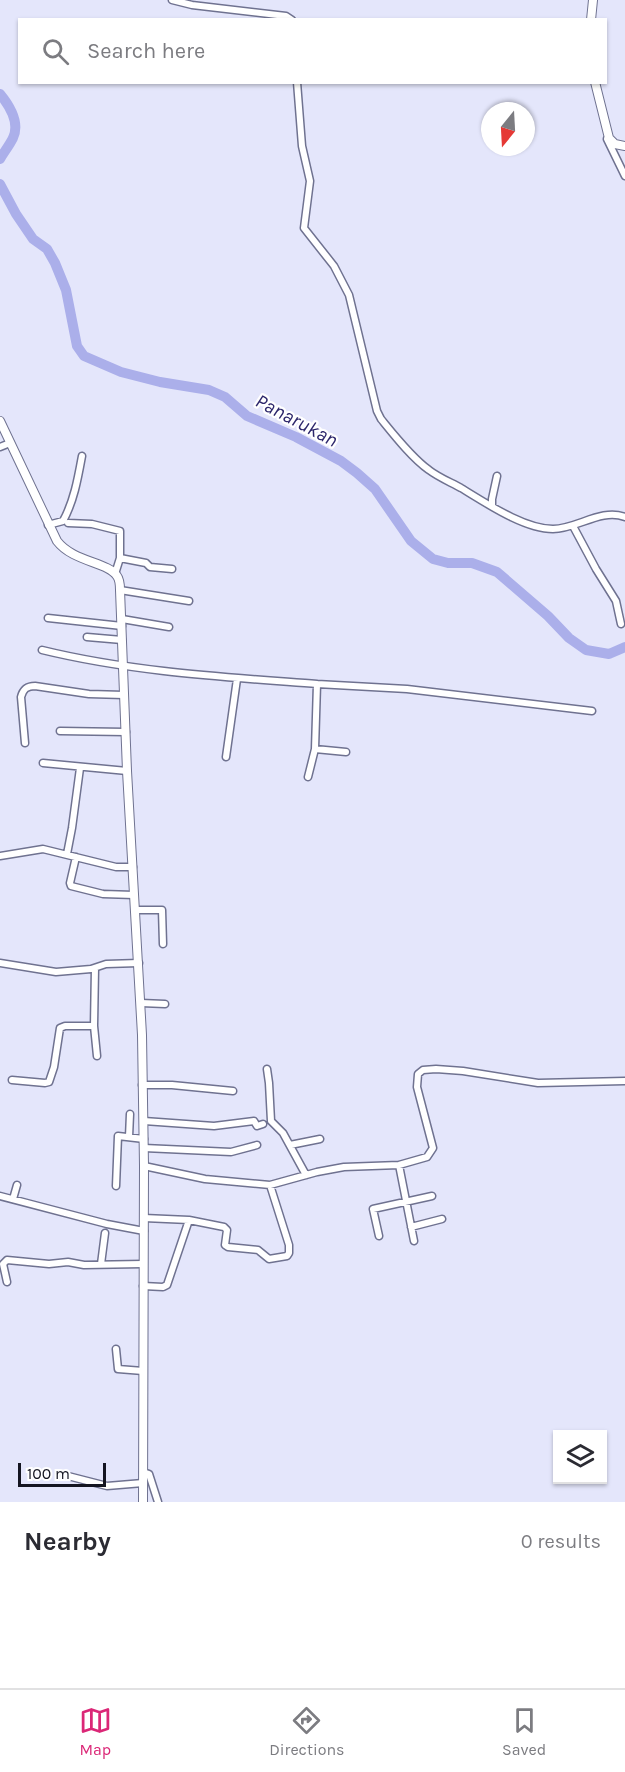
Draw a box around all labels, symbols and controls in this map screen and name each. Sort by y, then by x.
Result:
search box [18,18,607,84]
icon: search [39,35,72,68]
text: Search here [87,38,205,64]
north arrow [481,102,535,156]
water label: Panarukan [252,389,342,452]
map controls [553,1430,607,1484]
button: layers [553,1430,607,1484]
scale bar [18,1460,106,1488]
text: 100 m [27,1464,70,1483]
text: Nearby [24,1526,111,1557]
text: 0 results [521,1530,601,1553]
tab: Map [79,1704,112,1759]
tab: Directions [269,1704,344,1759]
tab: Saved [502,1704,546,1759]

